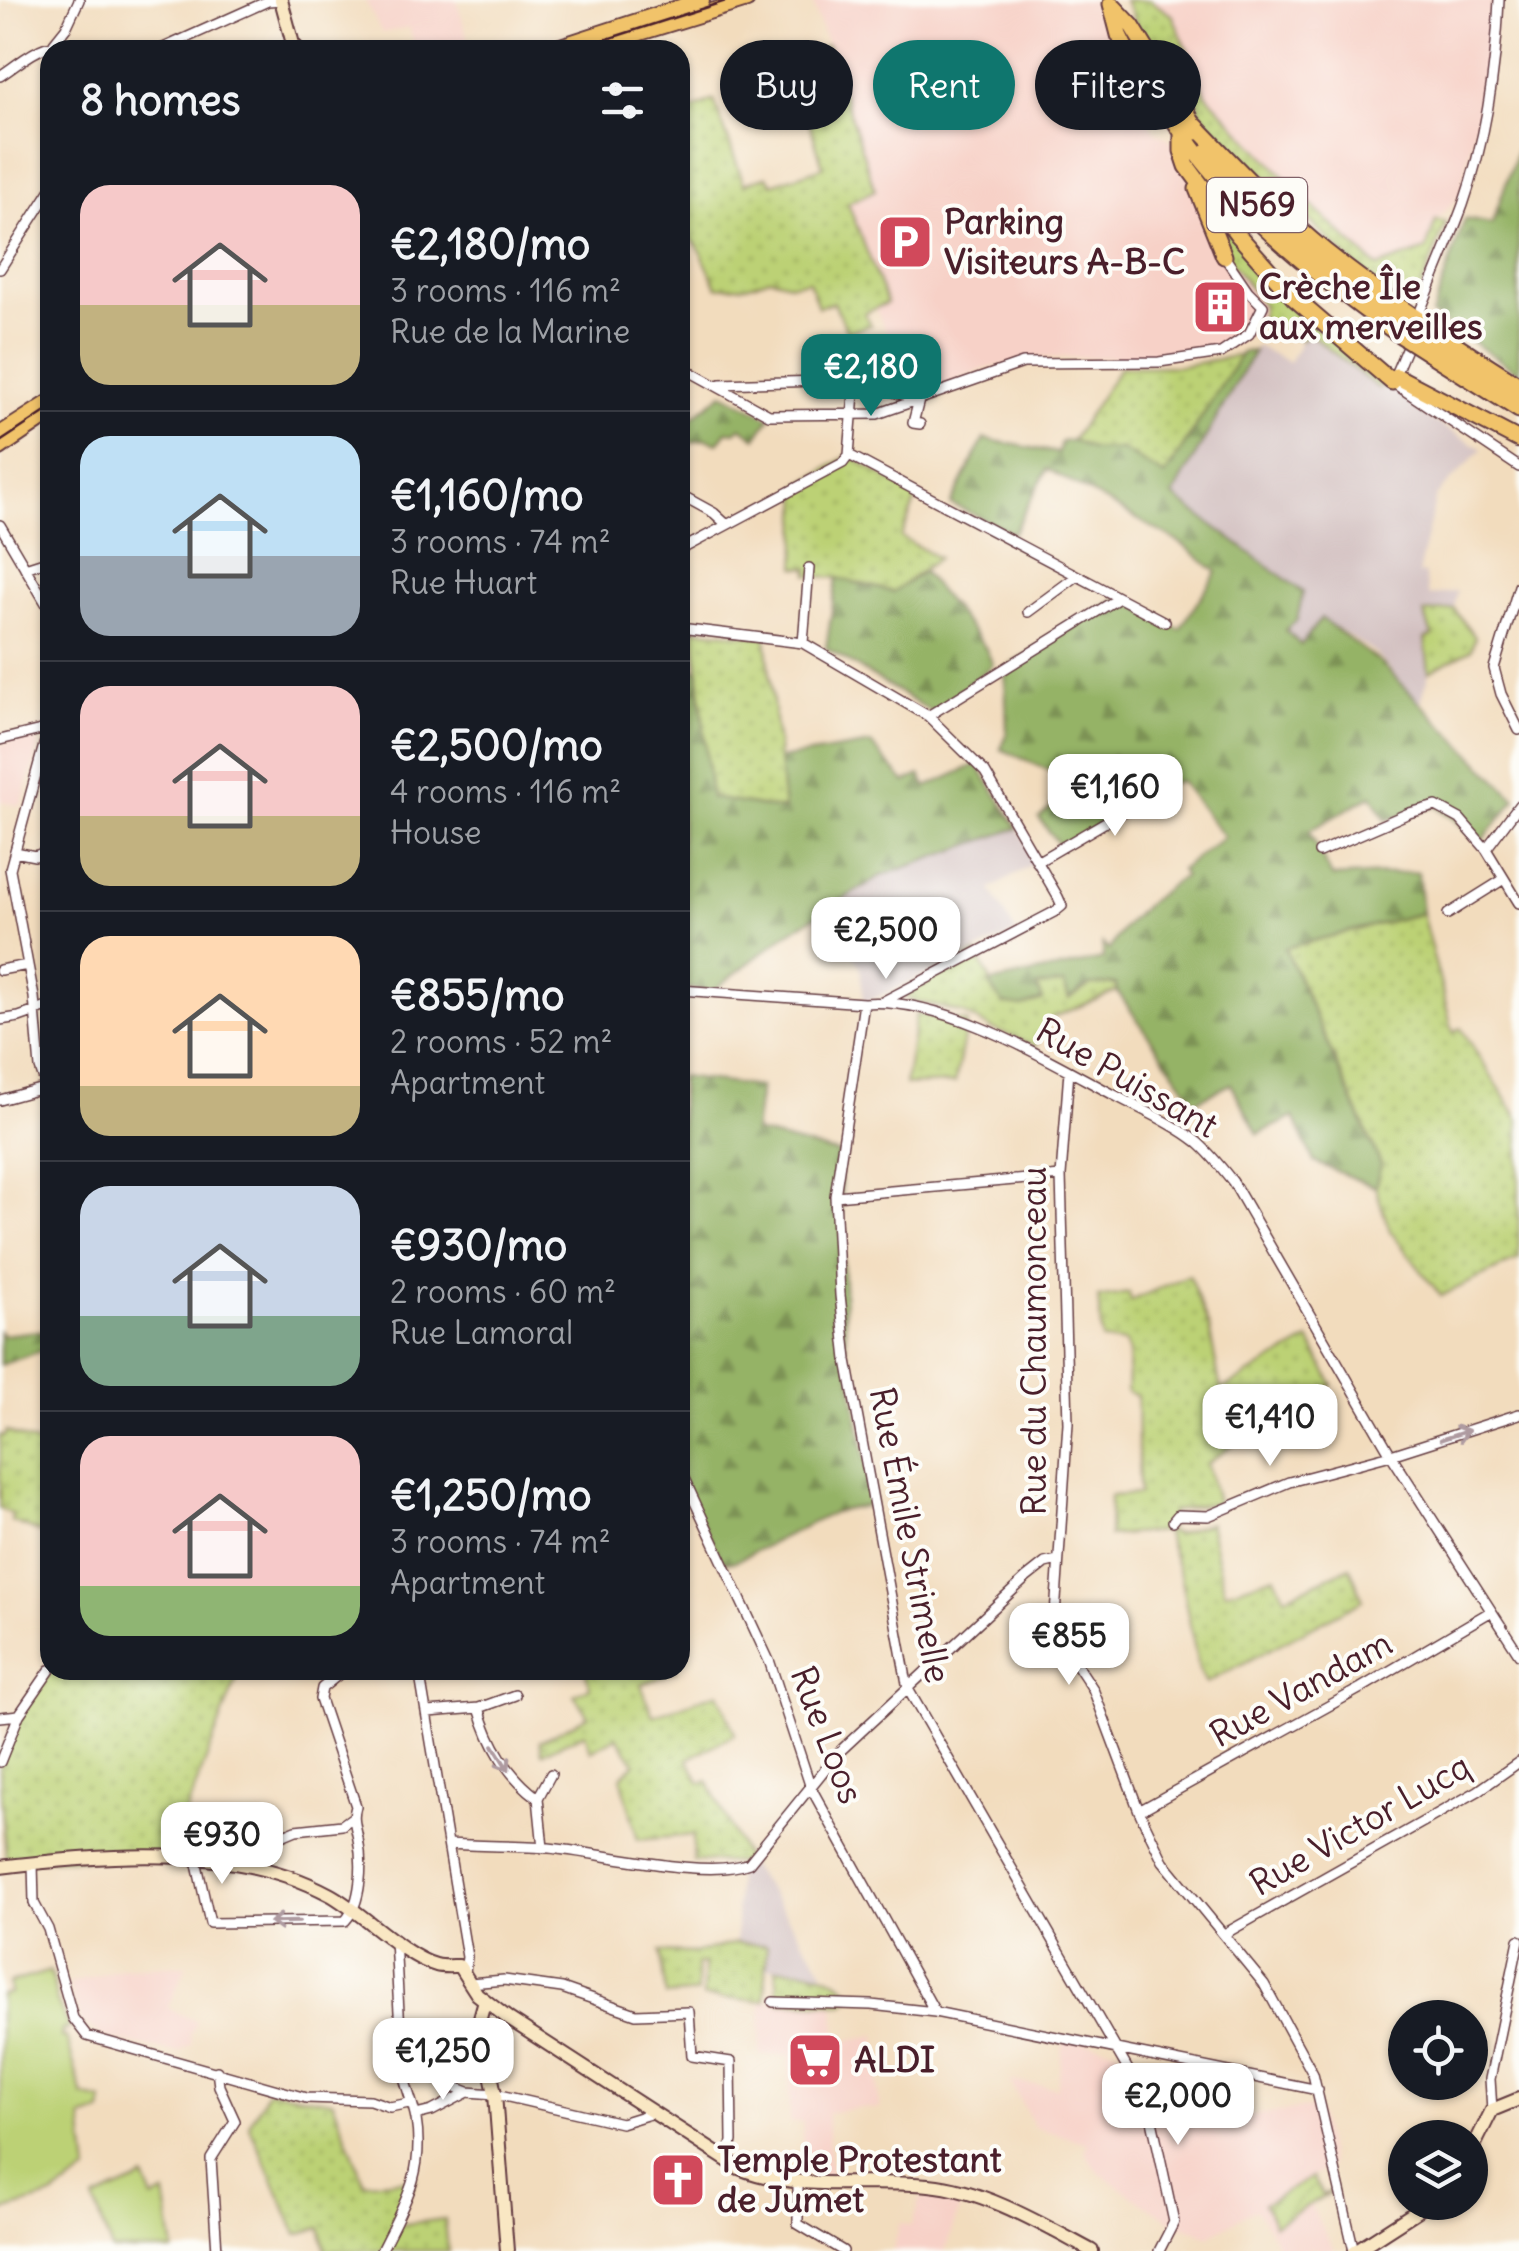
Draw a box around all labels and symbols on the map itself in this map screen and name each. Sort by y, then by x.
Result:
road number: N569 [1207,178,1307,232]
place label: Parking Visiteurs A-B-C [944,199,1185,283]
parking icon: Parking Visiteurs A-B-C [875,212,935,272]
place label: Crèche Île aux merveilles [1259,263,1483,348]
building icon: Crèche Île aux merveilles [1190,277,1250,337]
pin: €2,180 [790,334,952,419]
pin: €1,160 [1034,754,1196,839]
pin: €2,500 [805,897,967,982]
street label: Rue Puissant [1029,1007,1226,1147]
street label: Rue du Chaumonceau [1011,1166,1055,1516]
street label: Rue Émile Strimelle [861,1383,961,1686]
pin: €1,410 [1189,1384,1351,1469]
one-way arrow [1438,1424,1470,1442]
pin: €855 [1010,1603,1128,1688]
street label: Rue Vandam [1202,1620,1399,1756]
street label: Rue Loos [782,1660,874,1809]
street label: Rue Victor Lucq [1242,1743,1477,1905]
one-way arrow [491,1744,511,1772]
pin: €930 [163,1802,281,1887]
one-way arrow [269,1912,301,1931]
pin: €1,250 [362,2018,524,2103]
supermarket icon: ALDI [785,2030,845,2090]
place label: ALDI [854,2037,935,2081]
pin: €2,000 [1097,2063,1259,2148]
place label: Temple Protestant de Jumet [717,2137,1002,2221]
church icon: Temple Protestant de Jumet [648,2150,708,2210]

